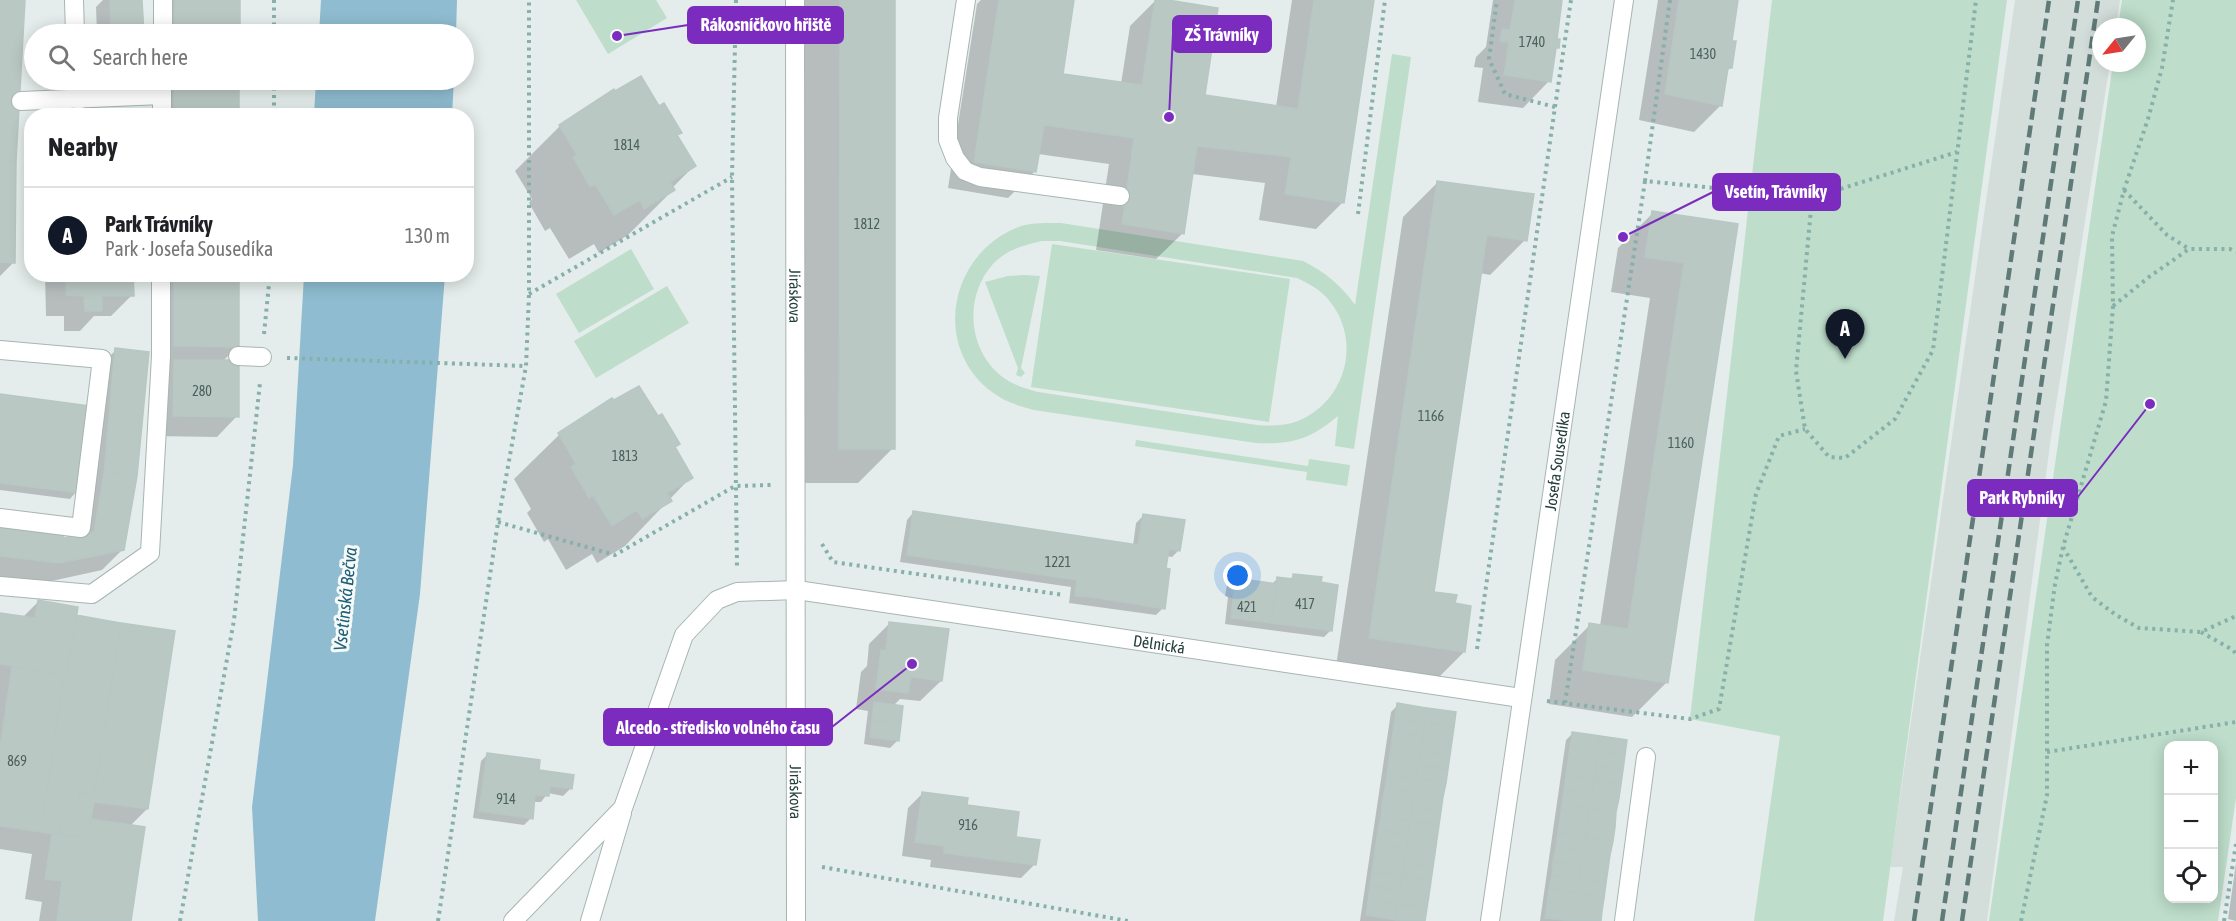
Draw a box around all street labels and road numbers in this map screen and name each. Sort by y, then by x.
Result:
street label: Jiráskova [786,269,804,323]
street label: Josefa Sousedíka [1541,410,1573,512]
street label: Dělnická [1132,631,1186,657]
street label: Jiráskova [787,765,805,819]

